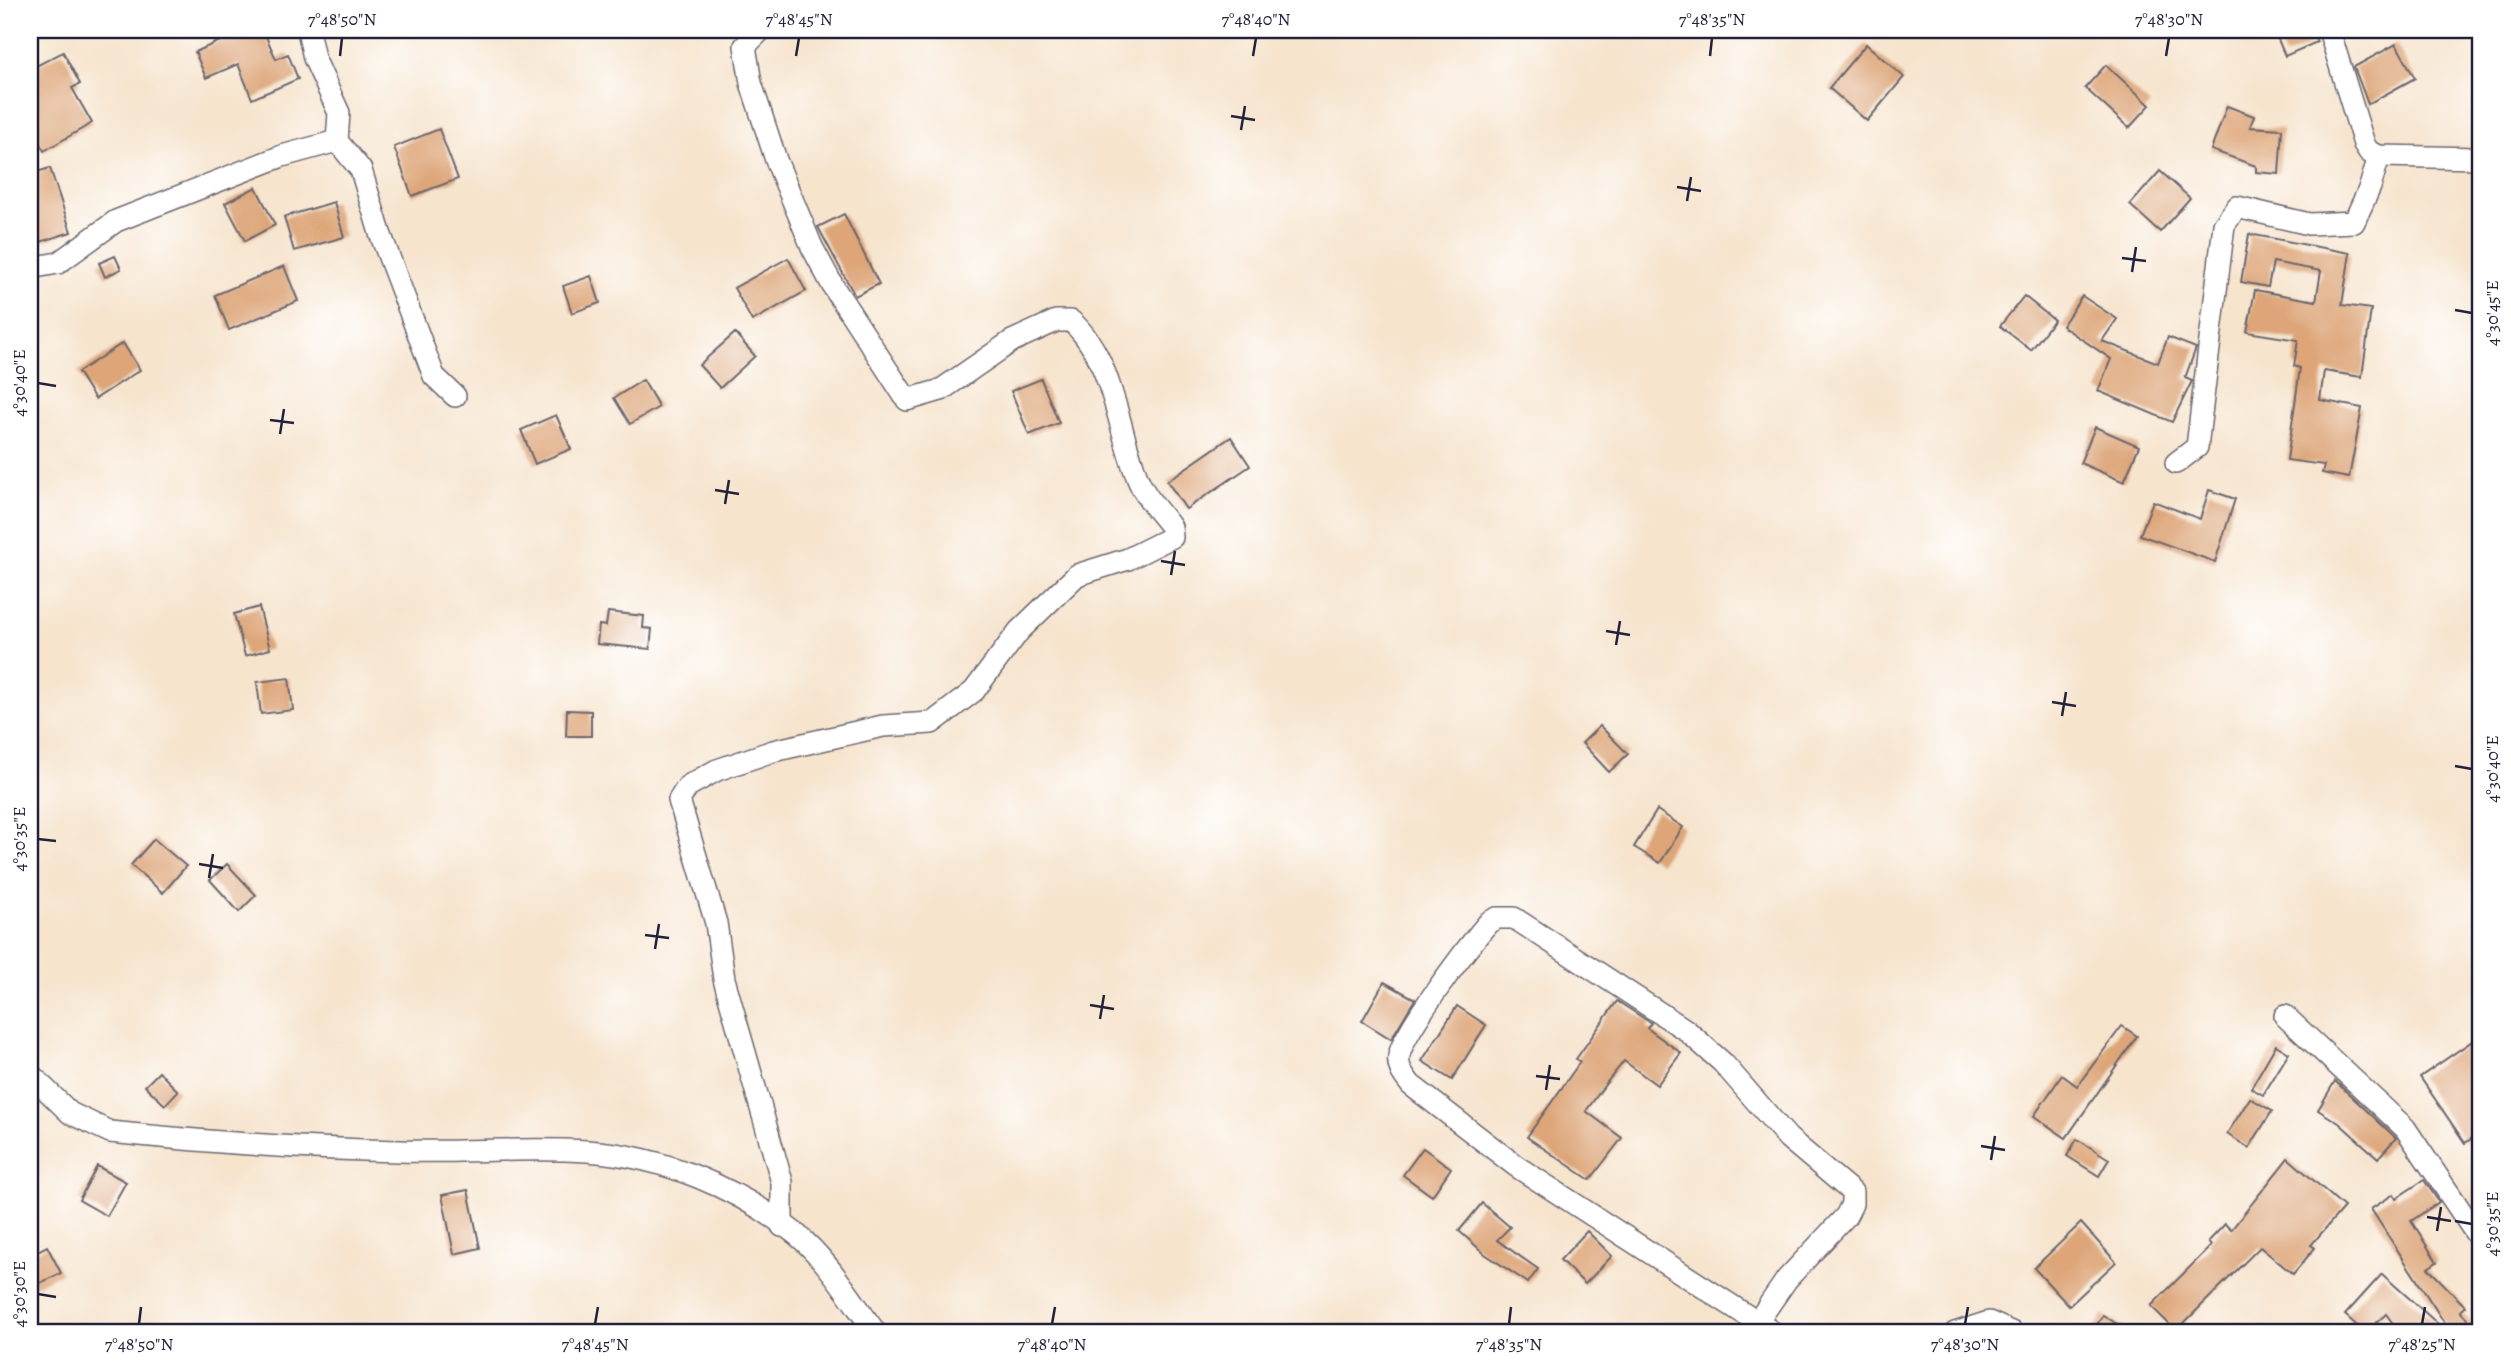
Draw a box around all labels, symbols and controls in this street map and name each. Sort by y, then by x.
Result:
text: 7°48'50"N [308,7,376,31]
text: 7°48'45"N [765,7,833,31]
text: 7°48'40"N [1221,7,1291,31]
text: 7°48'35"N [1679,7,1745,31]
text: 7°48'30"N [2135,7,2203,31]
text: 4°30'45"E [2480,280,2504,346]
text: 4°30'40"E [7,349,31,417]
text: 4°30'40"E [2480,735,2504,803]
text: 4°30'35"E [7,806,31,872]
text: 4°30'35"E [2480,1191,2504,1257]
text: 4°30'30"E [7,1261,31,1327]
text: 7°48'50"N [105,1332,173,1356]
text: 7°48'45"N [561,1332,629,1356]
text: 7°48'40"N [1017,1332,1087,1356]
text: 7°48'35"N [1476,1332,1542,1356]
text: 7°48'30"N [1931,1332,1999,1356]
text: 7°48'25"N [2388,1332,2456,1356]

